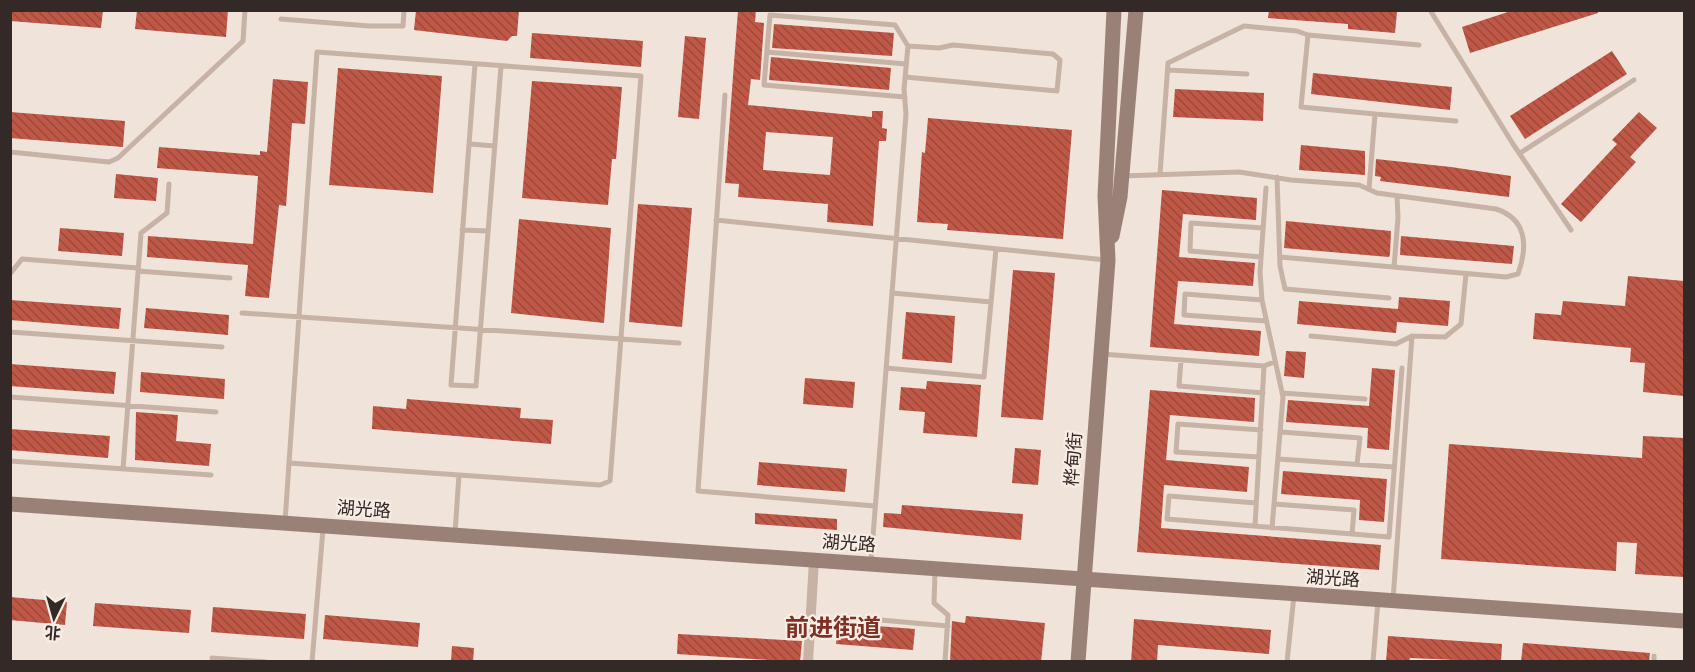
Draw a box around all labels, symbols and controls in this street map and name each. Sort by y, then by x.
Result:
street label: 桦甸街 [1061,431,1085,487]
street label: 湖光路 [336,497,392,521]
street label: 湖光路 [821,531,877,555]
street label: 湖光路 [1305,566,1361,590]
north arrow [24,588,84,648]
district label: 前进街道 [785,614,881,642]
text: 北 [44,622,62,643]

